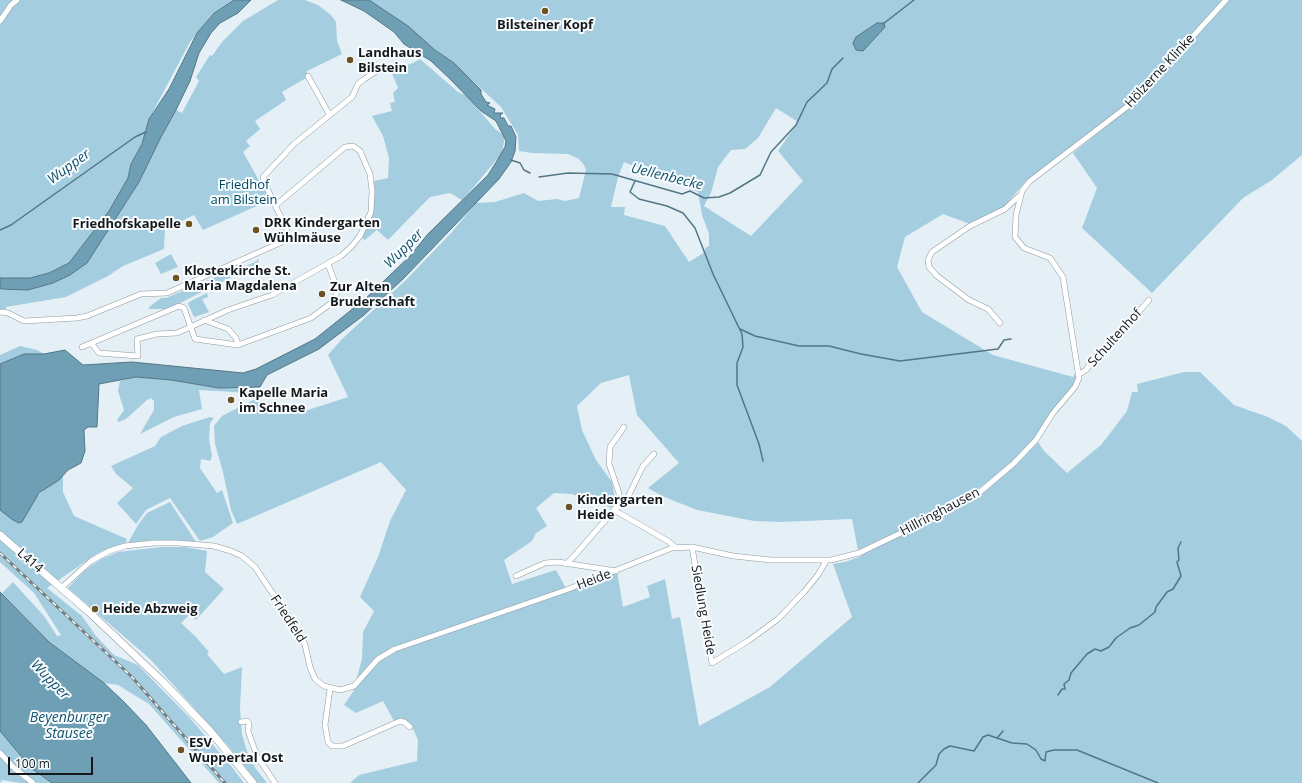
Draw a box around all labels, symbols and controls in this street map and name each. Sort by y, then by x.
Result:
marker: Bilsteiner Kopf [540,6,550,16]
place label: Bilsteiner Kopf [497,17,593,33]
street label: Hölzerne Klinke [1122,31,1198,111]
place label: Landhaus Bilstein [358,45,421,76]
marker: Landhaus Bilstein [345,55,355,65]
water label: Wupper [44,146,94,188]
water label: Uellenbecke [629,160,705,194]
park label: Friedhof am Bilstein [211,177,277,208]
place label: DRK Kindergarten Wühlmäuse [264,215,380,246]
place label: Friedhofskapelle [73,216,181,232]
marker: Friedhofskapelle [184,219,194,229]
marker: DRK Kindergarten Wühlmäuse [251,225,261,235]
water label: Wupper [381,226,427,272]
place label: Klosterkirche St. Maria Magdalena [184,263,297,294]
marker: Klosterkirche St. Maria Magdalena [171,273,181,283]
place label: Zur Alten Bruderschaft [330,279,415,310]
marker: Zur Alten Bruderschaft [317,289,327,299]
street label: Schultenhof [1085,306,1145,370]
place label: Kapelle Maria im Schnee [239,385,328,416]
marker: Kapelle Maria im Schnee [226,395,236,405]
street label: Hillringhausen [898,485,982,539]
place label: Kindergarten Heide [577,492,663,523]
marker: Kindergarten Heide [564,502,574,512]
street label: L414 [14,546,46,576]
street label: Siedlung Heide [687,564,719,656]
street label: Heide [575,566,613,594]
street label: Friedfeld [267,592,309,646]
place label: Heide Abzweig [103,601,198,617]
marker: Heide Abzweig [90,604,100,614]
water label: Wupper [27,657,73,703]
water label: Beyenburger Stausee [30,710,108,742]
place label: ESV Wuppertal Ost [189,735,283,766]
marker: ESV Wuppertal Ost [176,745,186,755]
scale bar [10,749,95,775]
text: 100 m [15,755,50,772]

